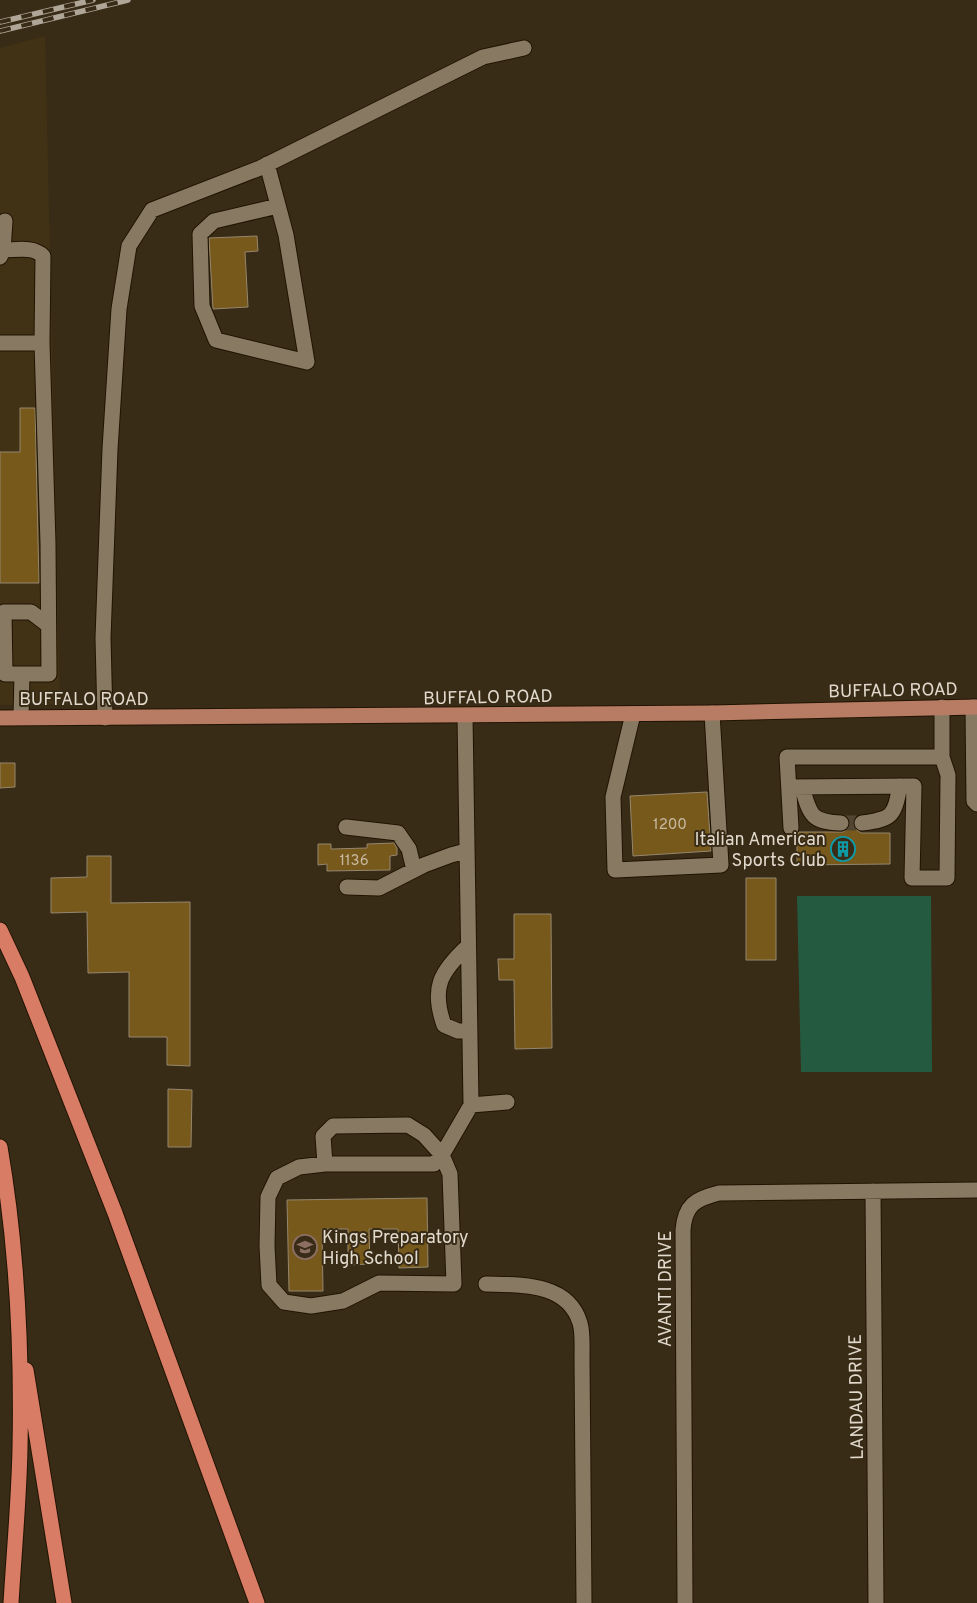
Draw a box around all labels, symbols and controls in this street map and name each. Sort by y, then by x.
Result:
street label: BUFFALO ROAD [828,679,958,704]
street label: BUFFALO ROAD [423,686,553,711]
street label: BUFFALO ROAD [19,689,149,712]
house number: 1200 [653,816,687,835]
place label: Italian American Sports Club [694,829,826,873]
building icon: Italian American Sports Club [830,836,856,862]
house number: 1136 [339,852,369,871]
place label: Kings Preparatory High School [322,1227,469,1271]
street label: AVANTI DRIVE [655,1231,678,1347]
school or university icon: Kings Preparatory High School [292,1234,318,1260]
street label: LANDAU DRIVE [845,1334,870,1460]

